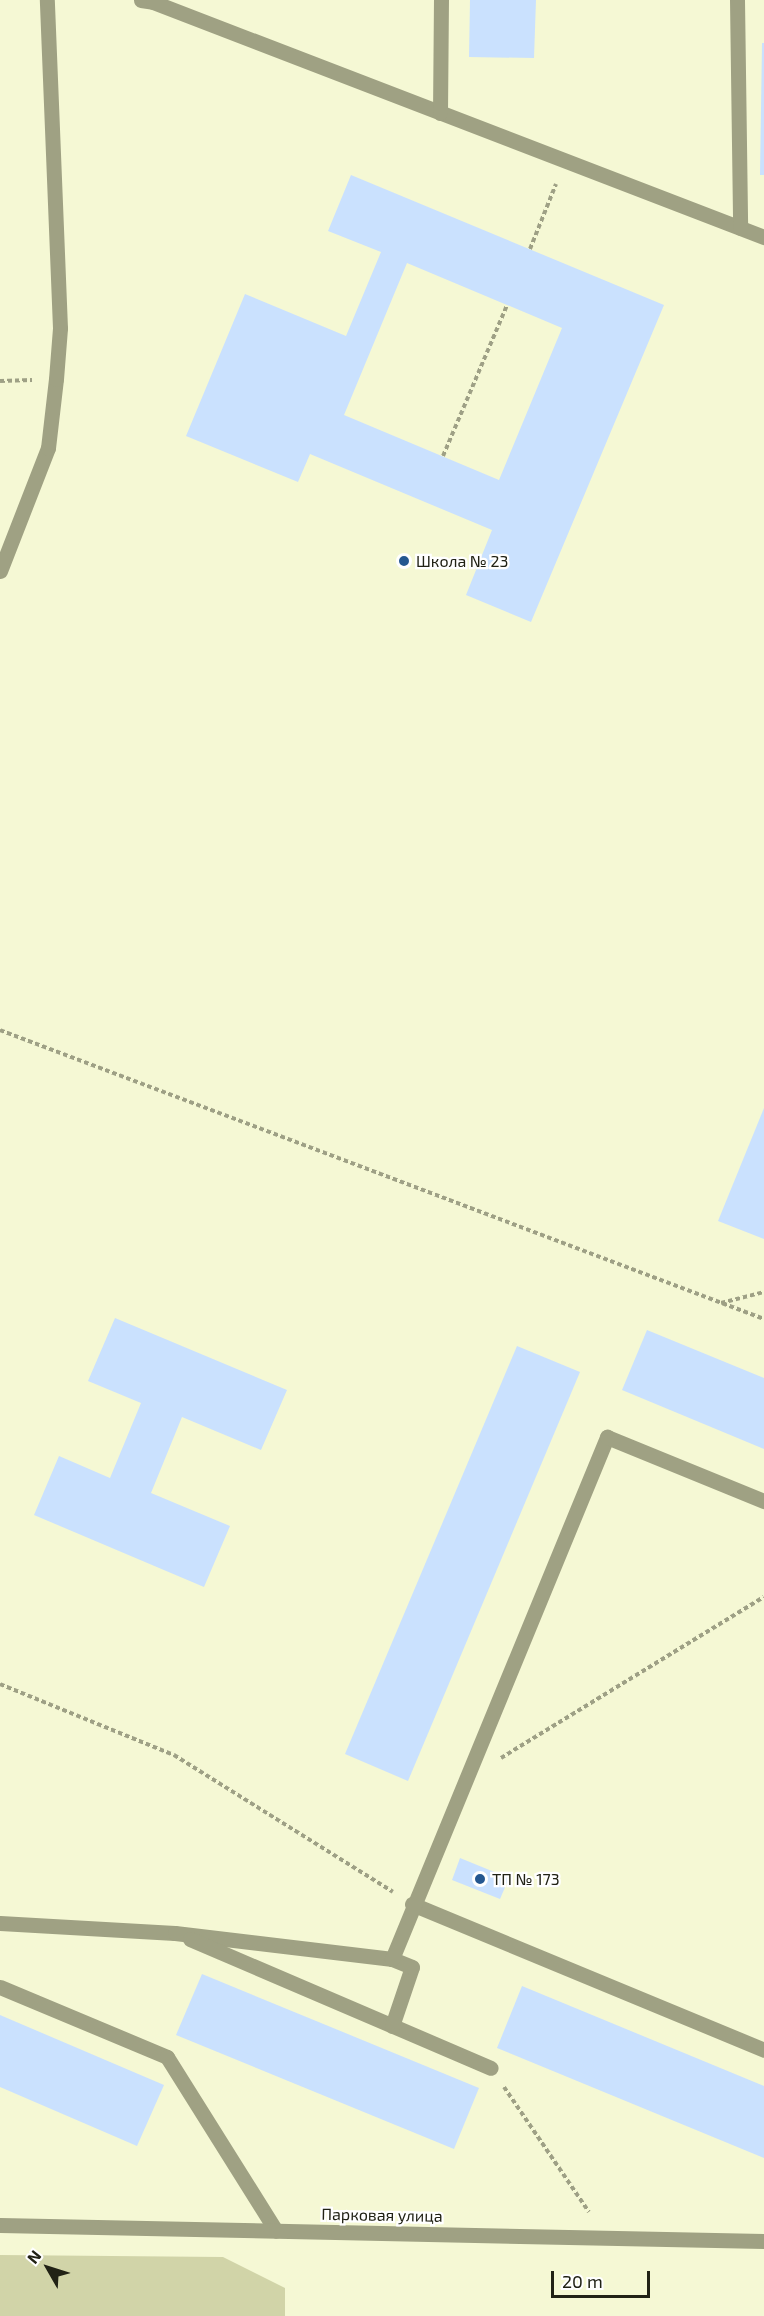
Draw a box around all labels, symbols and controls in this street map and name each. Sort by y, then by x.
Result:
place label: Школа № 23 [416,551,508,571]
marker: Школа № 23 [397,554,411,568]
place label: ТП № 173 [492,1869,560,1889]
marker: ТП № 173 [473,1872,487,1886]
street label: Парковая улица [321,2204,443,2226]
north arrow [18,2238,78,2298]
text: N [23,2246,45,2267]
scale bar [554,2259,653,2297]
text: 20 m [562,2270,603,2292]

